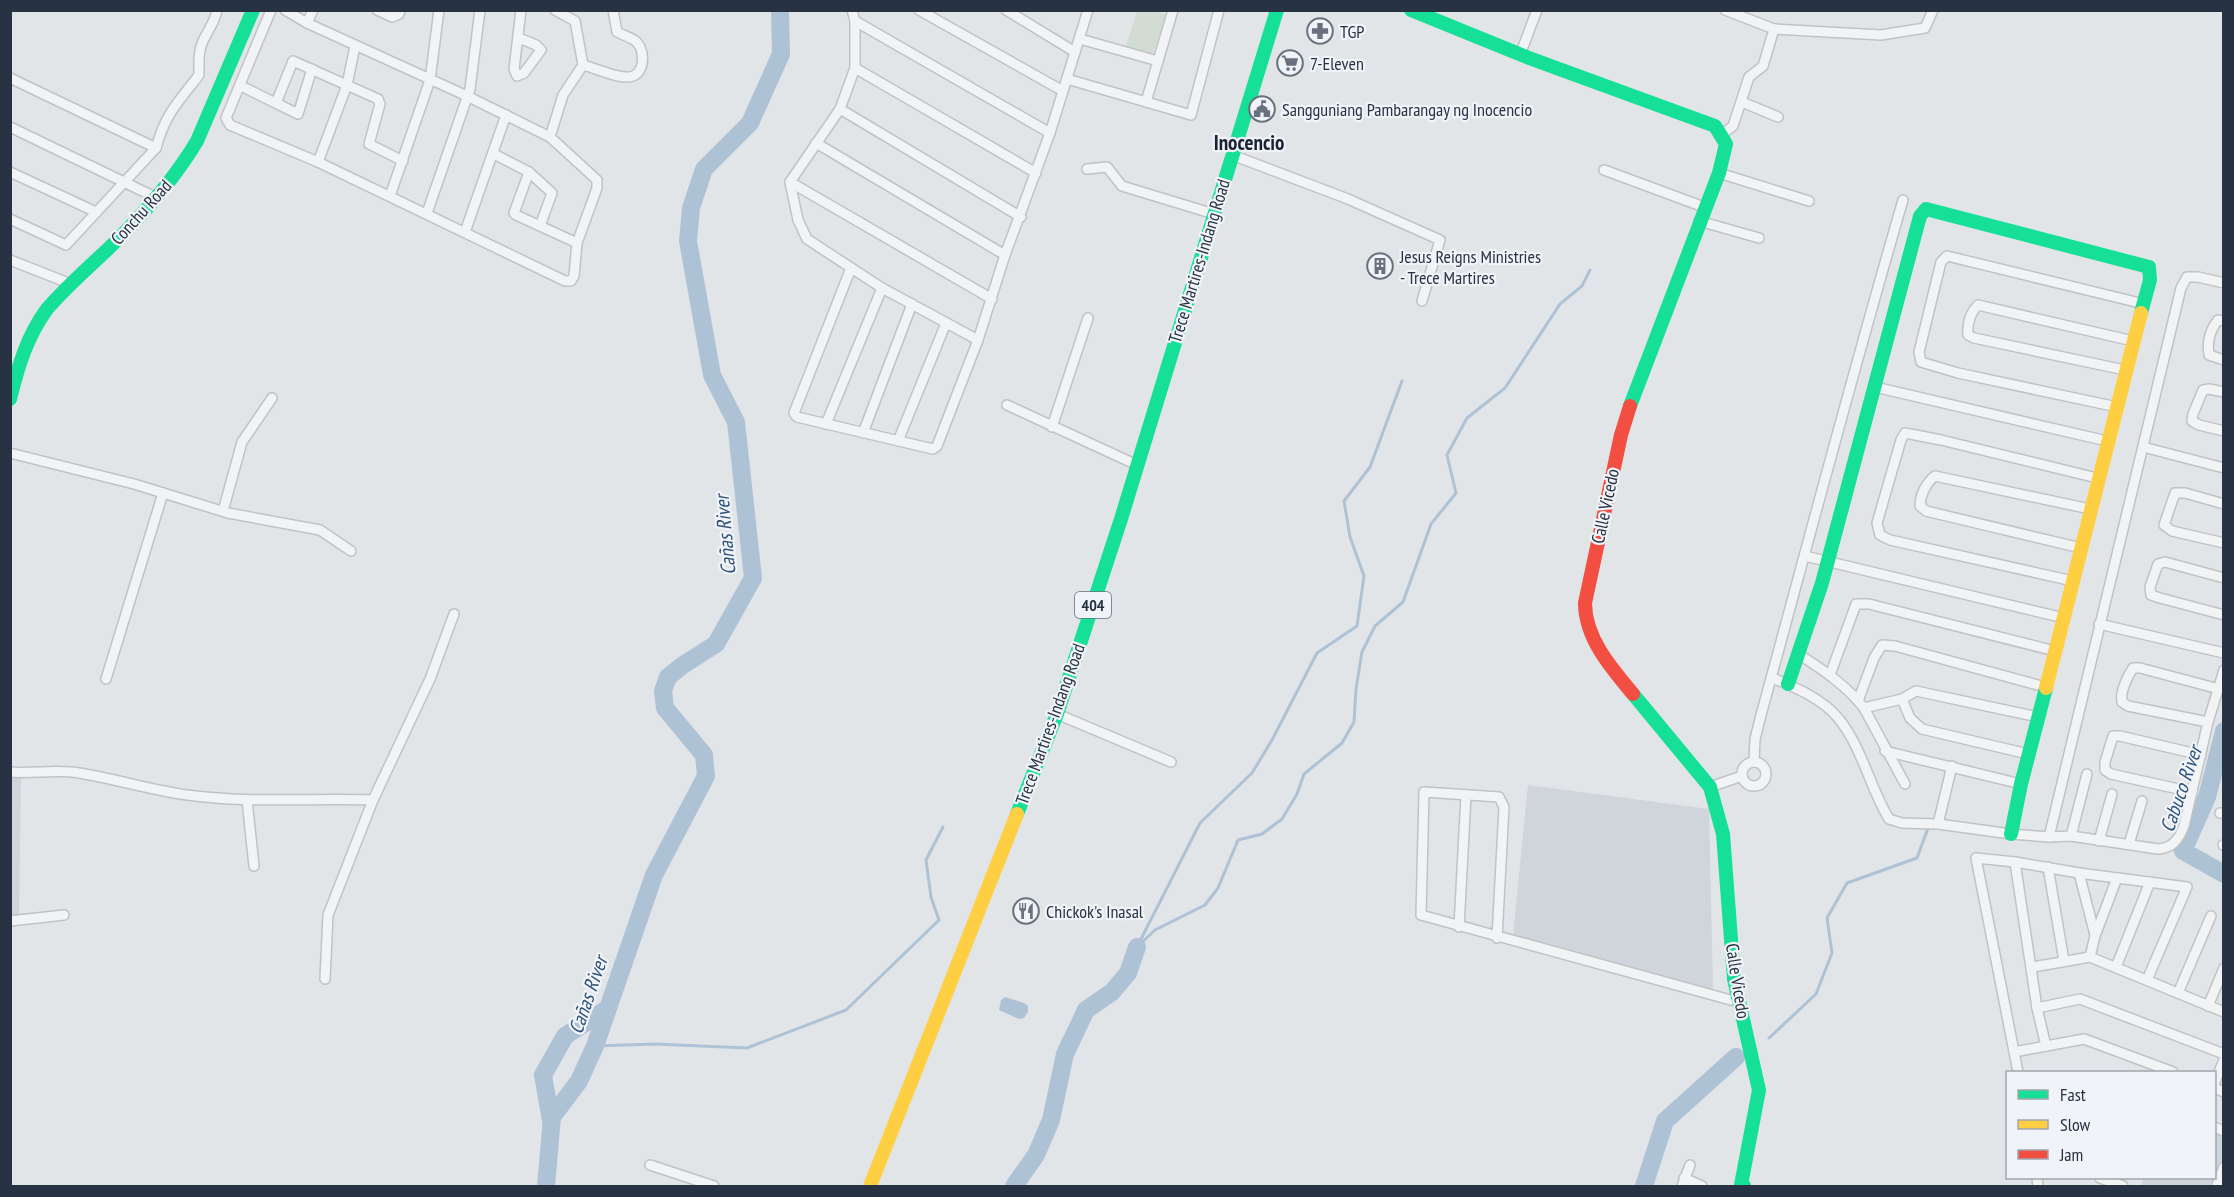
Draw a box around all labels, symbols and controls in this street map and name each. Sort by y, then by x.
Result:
pharmacy icon: TGP [1305,16,1335,46]
place label: TGP [1340,20,1364,43]
supermarket icon: 7-Eleven [1275,48,1305,78]
place label: 7-Eleven [1310,52,1364,75]
public building icon: Sangguniang Pambarangay ng Inocencio [1247,94,1277,124]
place label: Sangguniang Pambarangay ng Inocencio [1282,98,1532,121]
district label: Inocencio [1214,129,1284,156]
street label: Conchu Road [106,175,176,249]
street label: Trece Martires-Indang Road [1163,176,1235,346]
place label: Jesus Reigns Ministries - Trece Martires [1399,245,1541,289]
building icon: Jesus Reigns Ministries - Trece Martires [1365,251,1395,281]
street label: Calle Vicedo [1586,466,1624,545]
water label: Cañas River [708,491,741,576]
road number: 404 [1075,592,1111,618]
street label: Trece Martires-Indang Road [1010,640,1090,808]
water label: Cabuco River [2154,740,2209,835]
restaurant icon: Chickok's Inasal [1011,896,1041,926]
place label: Chickok's Inasal [1046,900,1144,923]
street label: Calle Vicedo [1721,942,1755,1020]
water label: Cañas River [563,951,614,1037]
legend [2006,1071,2216,1179]
text: Fast [2060,1083,2086,1106]
text: Slow [2060,1113,2091,1136]
text: Jam [2059,1143,2083,1166]

